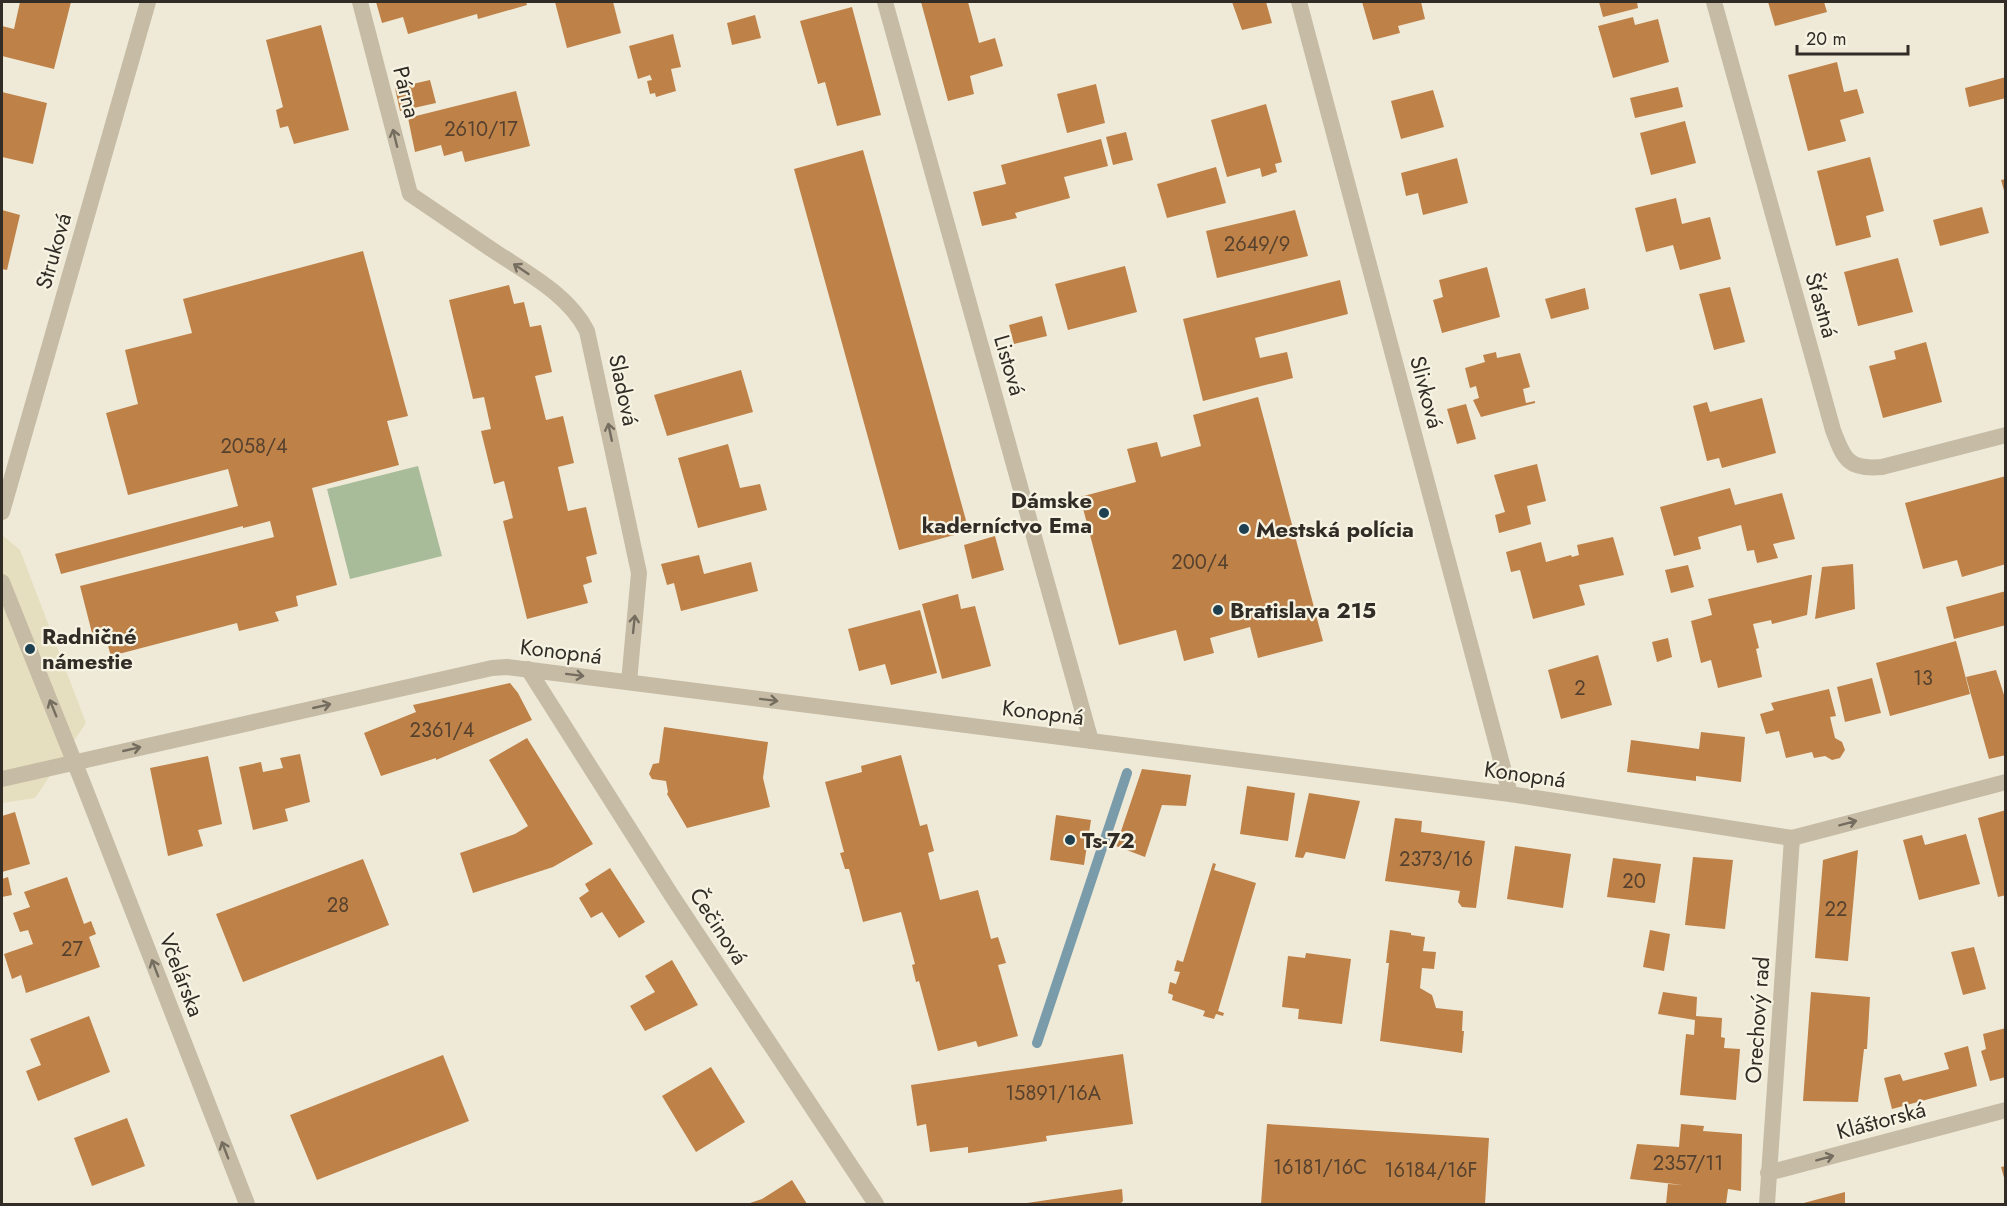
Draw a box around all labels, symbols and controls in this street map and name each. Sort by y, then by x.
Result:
scale bar [1797,18,1908,56]
text: 20 m [1806,26,1846,52]
street label: Párna [385,63,429,121]
house number: 2610/17 [444,115,518,144]
one-way arrow [389,129,400,148]
street label: Struková [27,209,79,293]
house number: 2649/9 [1224,230,1290,259]
one-way arrow [514,263,530,275]
street label: Šťastná [1797,269,1847,341]
street label: Listová [986,331,1034,399]
street label: Sladová [601,351,647,429]
street label: Slivková [1402,352,1452,432]
one-way arrow [604,423,615,442]
house number: 2058/4 [220,432,288,461]
place label: Dámske kaderníctvo Ema [922,484,1092,541]
marker: Dámske kaderníctvo Ema [1097,506,1111,520]
place label: Mestská polícia [1256,513,1414,545]
marker: Mestská polícia [1237,522,1251,536]
house number: 200/4 [1171,548,1229,577]
place label: Bratislava 215 [1230,594,1376,626]
marker: Bratislava 215 [1211,603,1225,617]
one-way arrow [629,614,640,634]
place label: Radničné námestie [42,620,137,677]
street label: Konopná [518,630,604,672]
marker: Radničné námestie [23,642,37,656]
house number: 13 [1913,664,1933,693]
one-way arrow [565,670,585,681]
house number: 2 [1574,674,1586,703]
street label: Konopná [1000,691,1086,733]
one-way arrow [758,695,778,706]
one-way arrow [47,699,58,717]
one-way arrow [312,700,331,711]
house number: 2361/4 [410,716,475,745]
one-way arrow [122,743,141,754]
street label: Konopná [1482,752,1568,796]
one-way arrow [1838,817,1857,829]
place label: Ts-72 [1082,824,1135,856]
marker: Ts-72 [1063,833,1077,847]
house number: 2373/16 [1399,845,1473,874]
house number: 20 [1622,867,1646,896]
street label: Čečinová [682,881,756,971]
house number: 28 [327,891,349,920]
house number: 22 [1825,895,1847,924]
street label: Včelárska [151,929,213,1021]
house number: 27 [61,935,83,964]
street label: Orechový rad [1737,956,1777,1084]
one-way arrow [149,959,160,978]
house number: 15891/16A [1005,1079,1102,1108]
street label: Kláštorská [1833,1093,1929,1147]
one-way arrow [219,1141,230,1160]
house number: 2357/11 [1653,1149,1723,1178]
one-way arrow [1815,1152,1834,1163]
house number: 16181/16C [1273,1153,1367,1182]
house number: 16184/16F [1385,1156,1477,1185]

